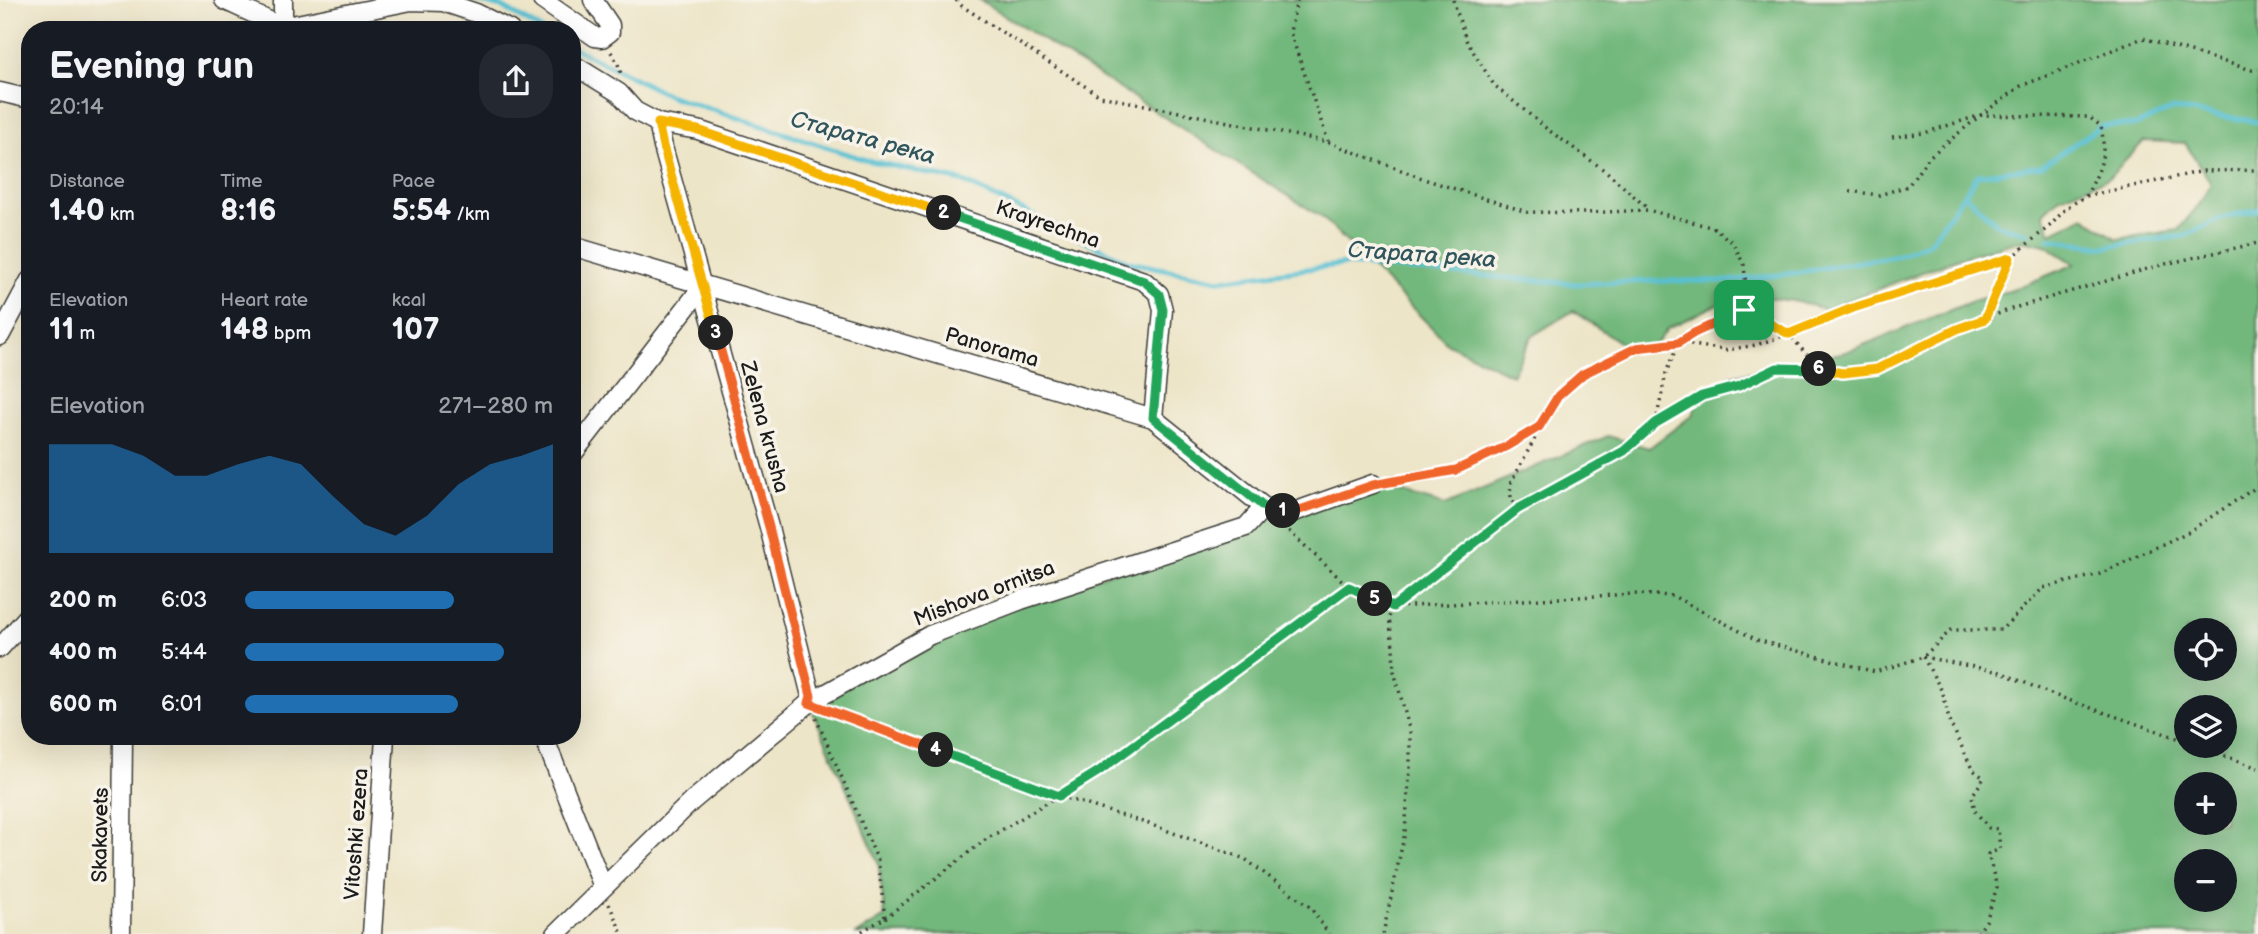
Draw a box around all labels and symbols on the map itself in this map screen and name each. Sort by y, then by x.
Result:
water label: Старата река [787,105,938,171]
street label: Krayrechna [993,195,1103,254]
pin: 2 [926,196,962,230]
water label: Старата река [1347,236,1497,274]
pin [1714,280,1774,340]
pin: 3 [698,316,734,350]
street label: Panorama [942,322,1042,373]
pin: 6 [1801,352,1836,386]
street label: Zelena krusha [735,358,794,496]
pin: 1 [1266,494,1300,528]
street label: Mishova ornitsa [910,555,1058,632]
pin: 5 [1358,582,1392,616]
pin: 4 [918,732,954,768]
street label: Vitoshki ezera [339,767,374,901]
street label: Skakavets [87,787,114,883]

